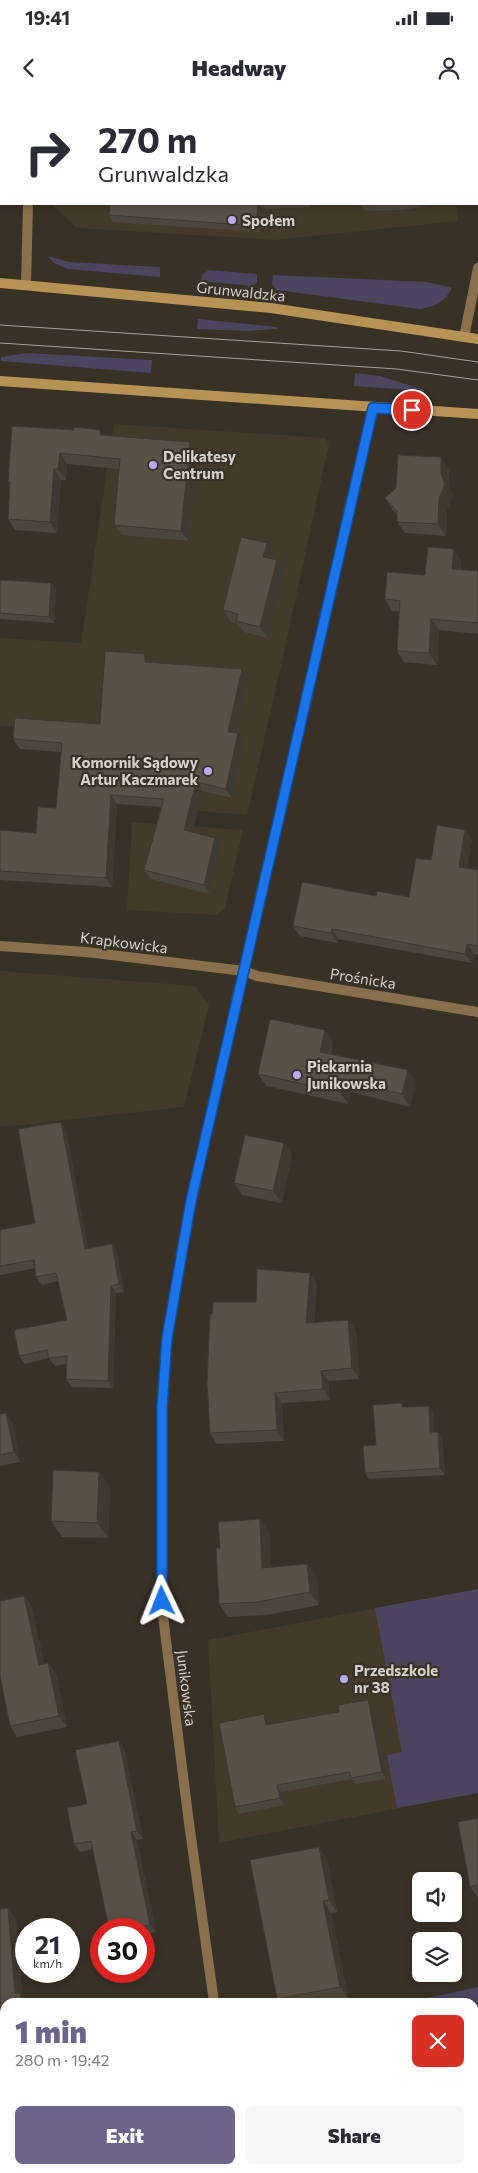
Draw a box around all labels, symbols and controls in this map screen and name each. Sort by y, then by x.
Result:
text: 19:41 [25,6,70,29]
icon: back [15,54,43,82]
text: Headway [192,54,286,81]
icon: person [435,54,463,82]
text: 270 m [98,117,197,160]
icon: right [15,120,80,185]
text: Grunwaldzka [98,160,229,187]
place label: Społem [242,211,295,229]
marker: Społem [226,214,238,226]
street label: Grunwaldzka [196,277,286,305]
pin [391,389,433,431]
icon: arrive [398,396,426,424]
place label: Delikatesy Centrum [163,447,237,482]
marker: Delikatesy Centrum [147,459,159,471]
place label: Komornik Sądowy Artur Kaczmarek [72,753,199,788]
marker: Komornik Sądowy Artur Kaczmarek [202,765,214,777]
street label: Krapkowicka [79,928,169,956]
street label: Prośnicka [329,964,397,992]
place label: Piekarnia Junikowska [307,1057,386,1092]
marker: Piekarnia Junikowska [291,1069,303,1081]
position arrow [135,1574,187,1626]
street label: Junikowska [173,1649,201,1727]
place label: Przedszkole nr 38 [354,1661,438,1696]
marker: Przedszkole nr 38 [338,1673,350,1685]
map controls [412,1872,462,1982]
button: sound [412,1872,462,1922]
speed limit sign: 30 [90,1918,155,1983]
text: 21 [35,1929,60,1959]
button: layers [412,1932,462,1982]
text: km/h [33,1956,62,1970]
text: 1 min [15,2012,87,2049]
button: close [412,2015,464,2067]
text: 280 m · 19:42 [15,2050,109,2069]
button: Exit [15,2106,235,2164]
button: Share [245,2106,464,2164]

